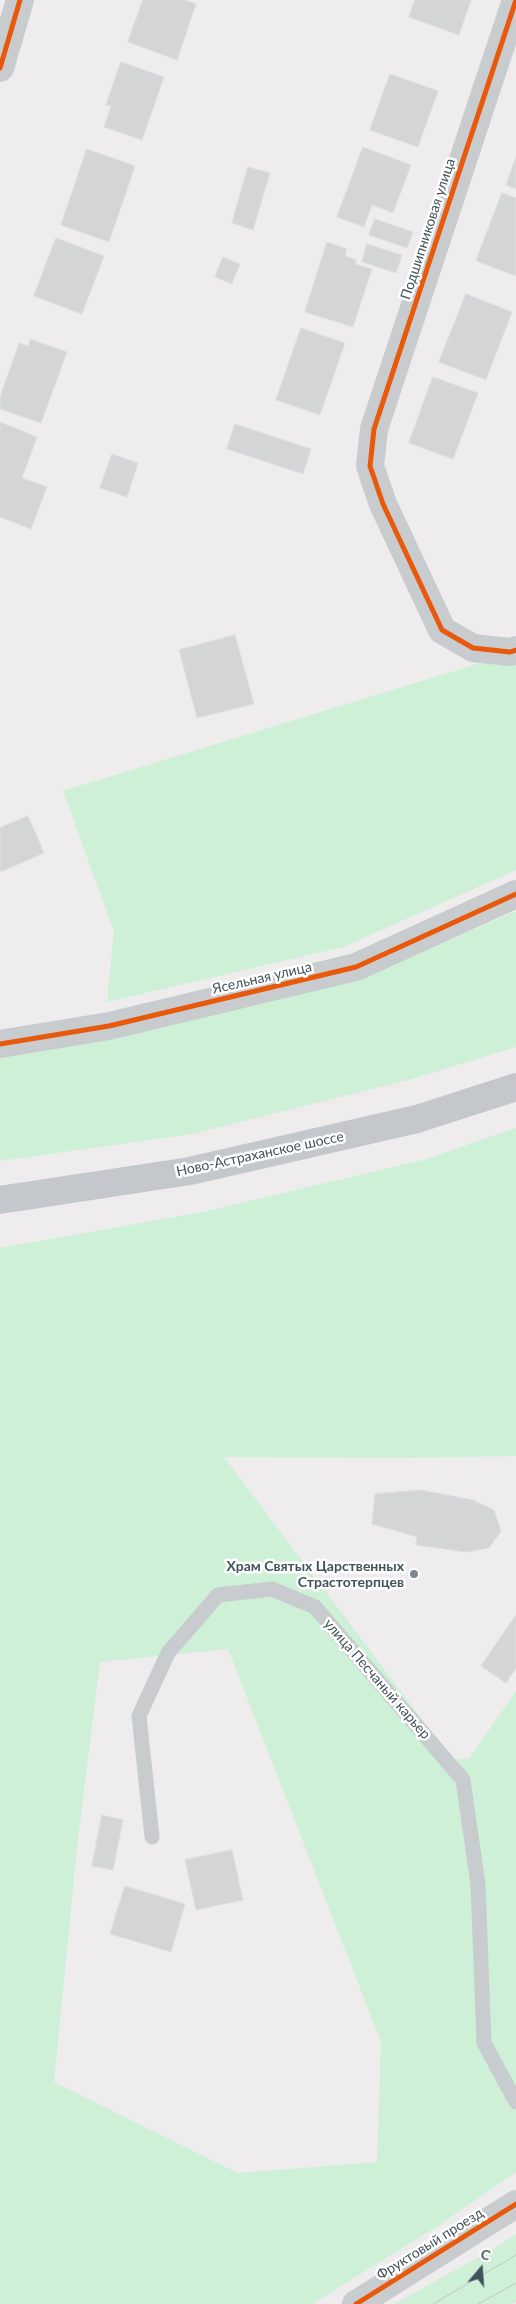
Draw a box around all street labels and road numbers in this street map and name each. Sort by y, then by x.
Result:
street label: Подшипниковая улица [397,156,459,302]
street label: Ясельная улица [211,958,313,998]
street label: Ново-Астраханское шоссе [175,1128,345,1180]
street label: улица Песчаный карьер [320,1615,434,1743]
street label: Фруктовый проезд [374,2204,486,2284]

